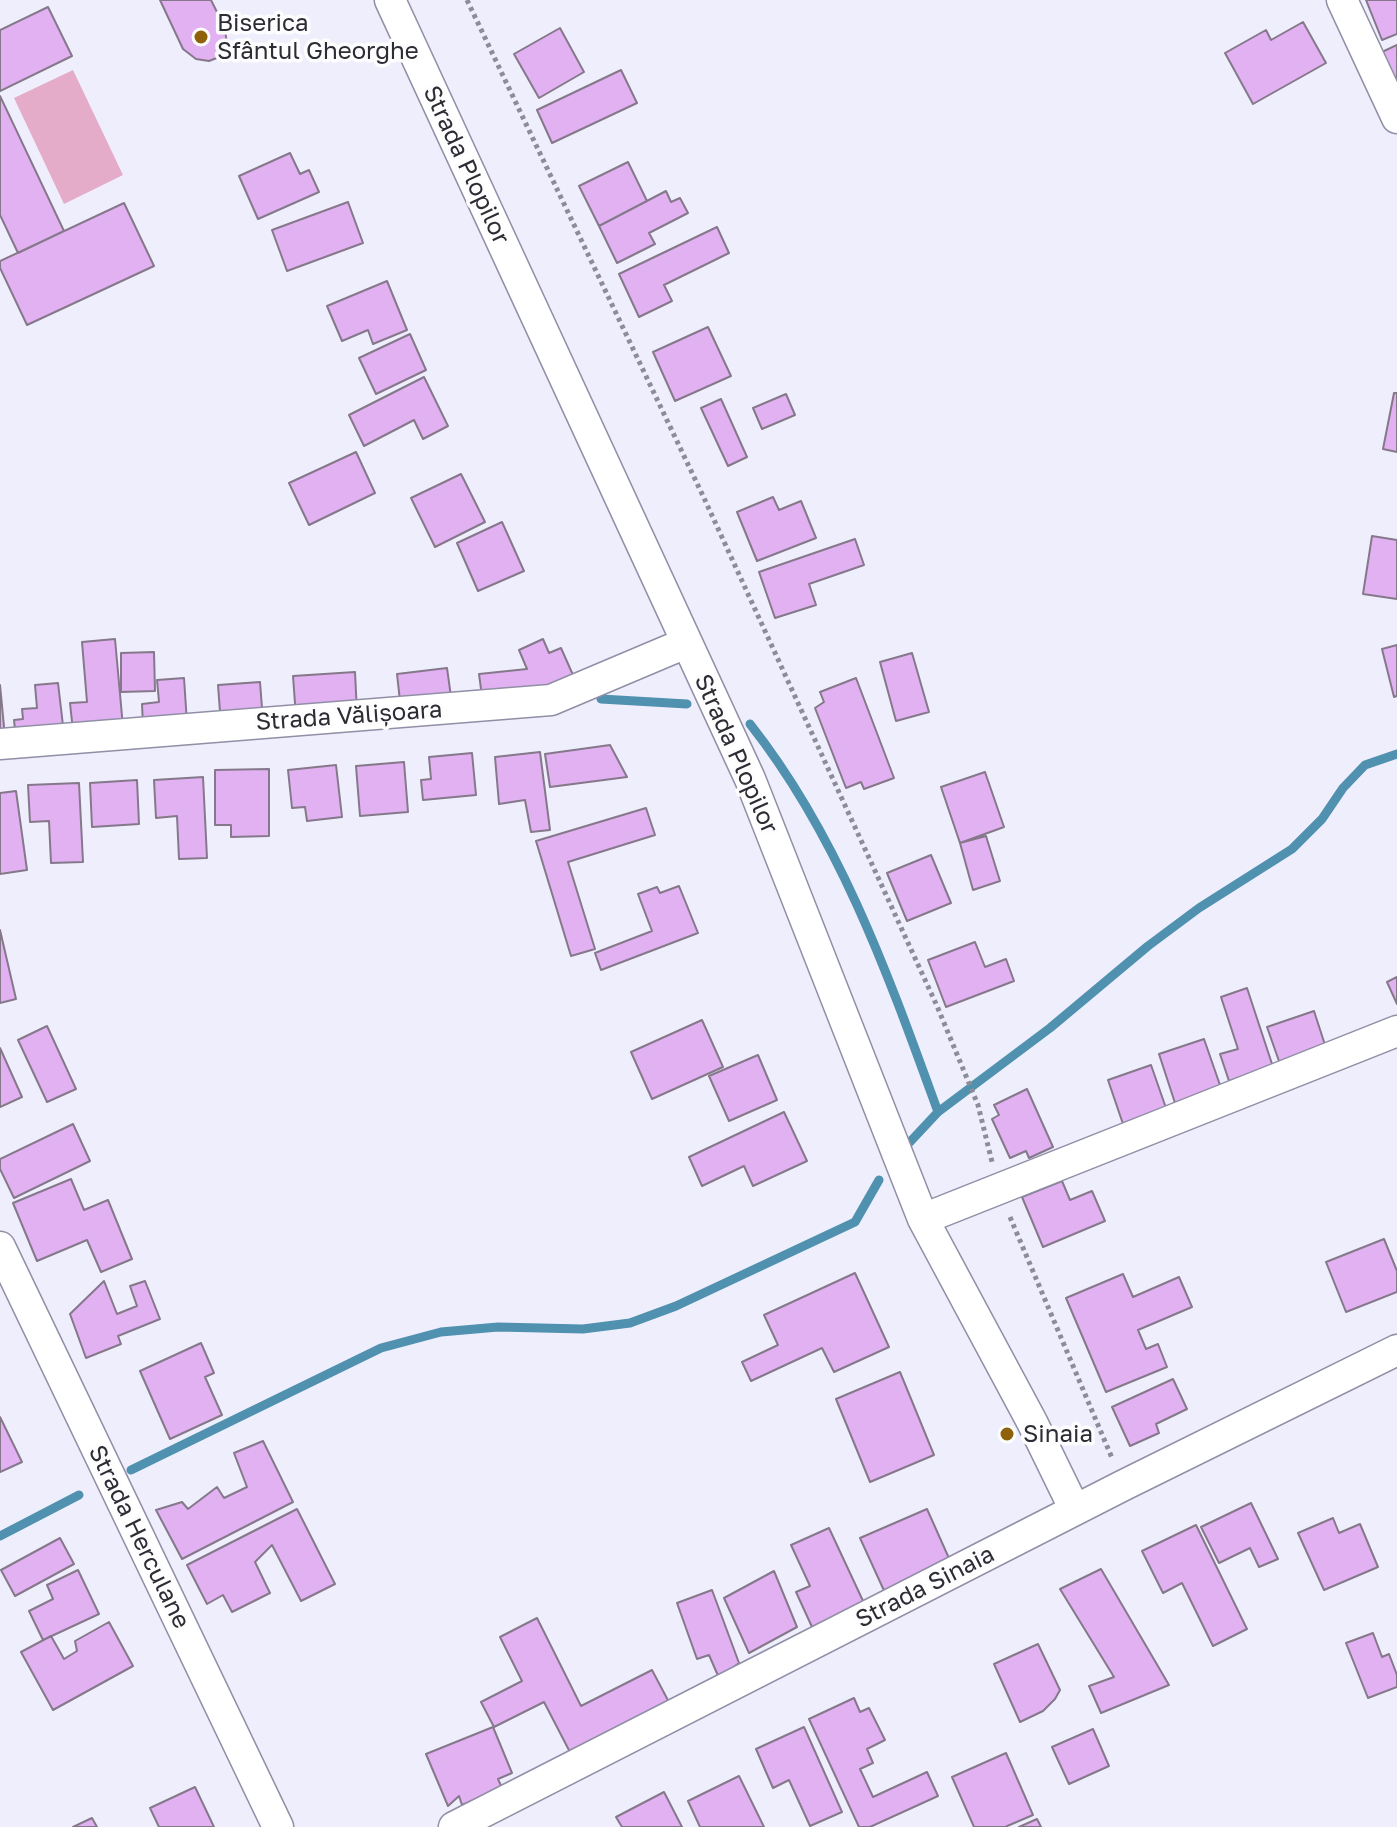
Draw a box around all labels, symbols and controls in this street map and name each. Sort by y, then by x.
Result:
place label: Biserica Sfântul Gheorghe [217,9,419,65]
marker: Biserica Sfântul Gheorghe [192,28,210,46]
street label: Strada Plopilor [417,81,515,249]
street label: Strada Plopilor [688,670,784,838]
street label: Strada Vălișoara [255,695,443,737]
place label: Sinaia [1023,1420,1093,1448]
marker: Sinaia [998,1425,1016,1443]
street label: Strada Herculane [82,1441,196,1633]
street label: Strada Sinaia [851,1540,999,1634]

